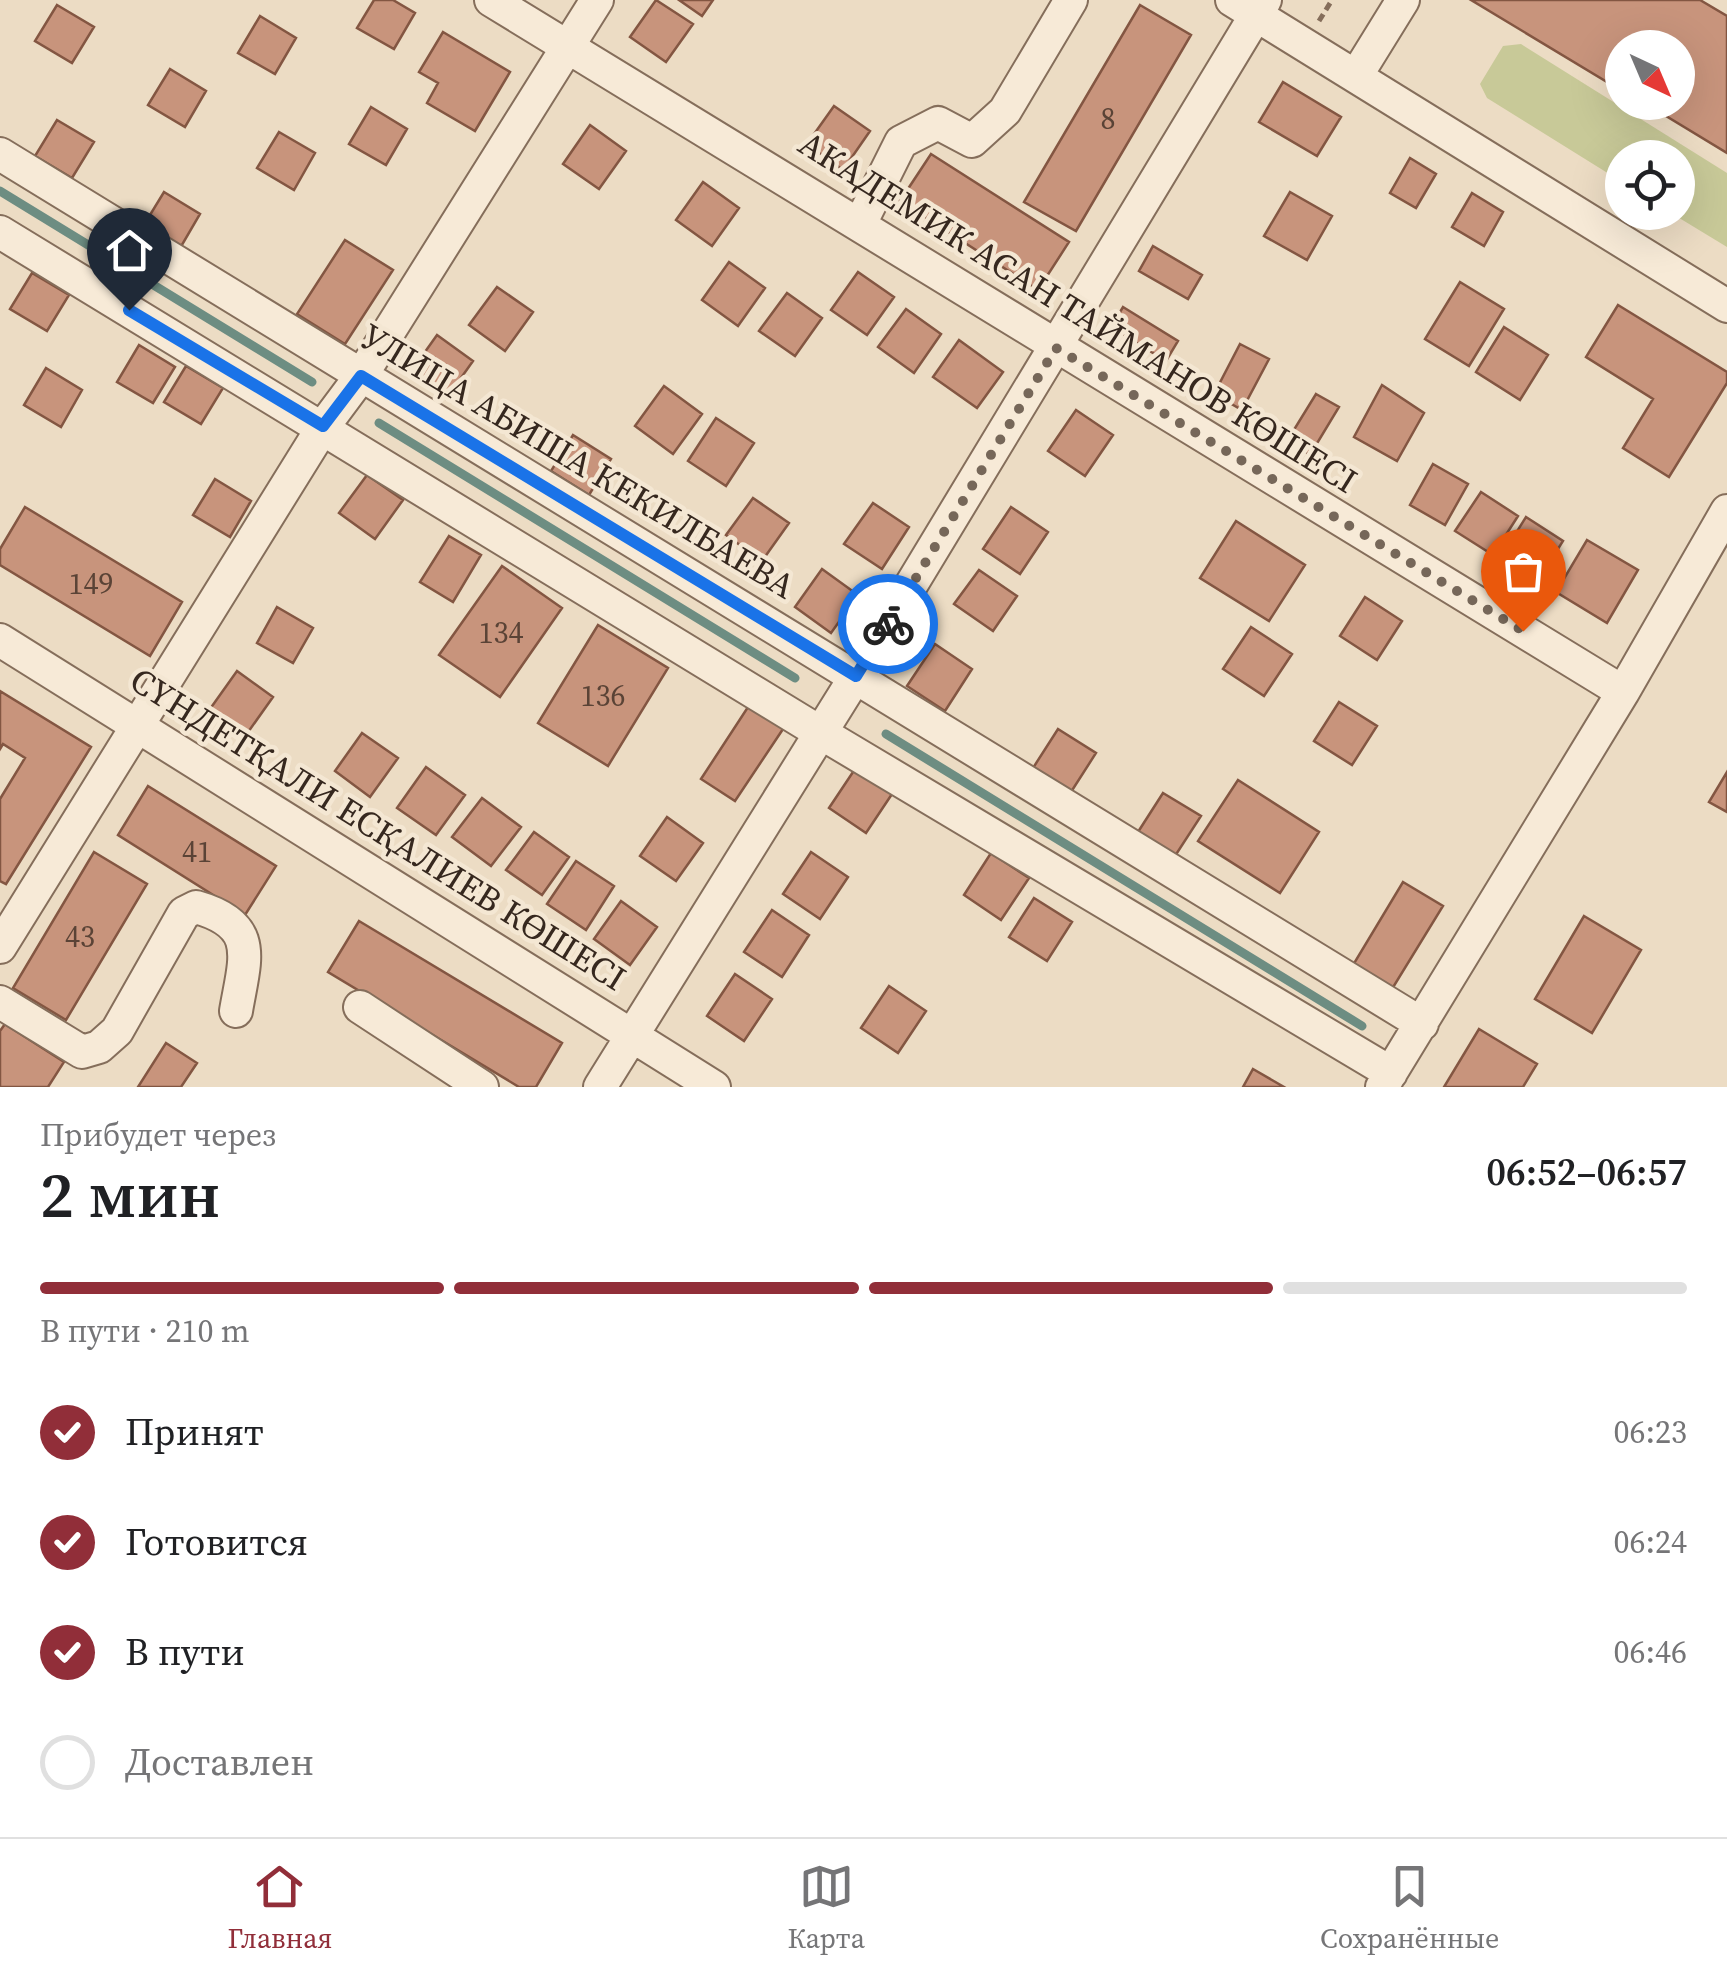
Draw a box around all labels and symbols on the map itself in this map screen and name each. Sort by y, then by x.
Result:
north arrow [1605,30,1695,120]
house number: 8 [1101,98,1116,139]
street label: АКАДЕМИК АСАН ТАЙМАНОВ КӨШЕСІ [790,119,1366,505]
pin [87,208,172,311]
street label: УЛИЦА АБИША КЕКИЛБАЕВА [352,312,804,610]
pin [1481,529,1566,632]
house number: 149 [69,563,114,604]
courier [838,574,938,674]
house number: 134 [479,612,524,653]
street label: СҮНДЕТҚАЛИ ЕСҚАЛИЕВ КӨШЕСІ [121,656,635,1002]
house number: 136 [581,675,626,716]
house number: 41 [182,831,212,872]
house number: 43 [65,916,95,957]

